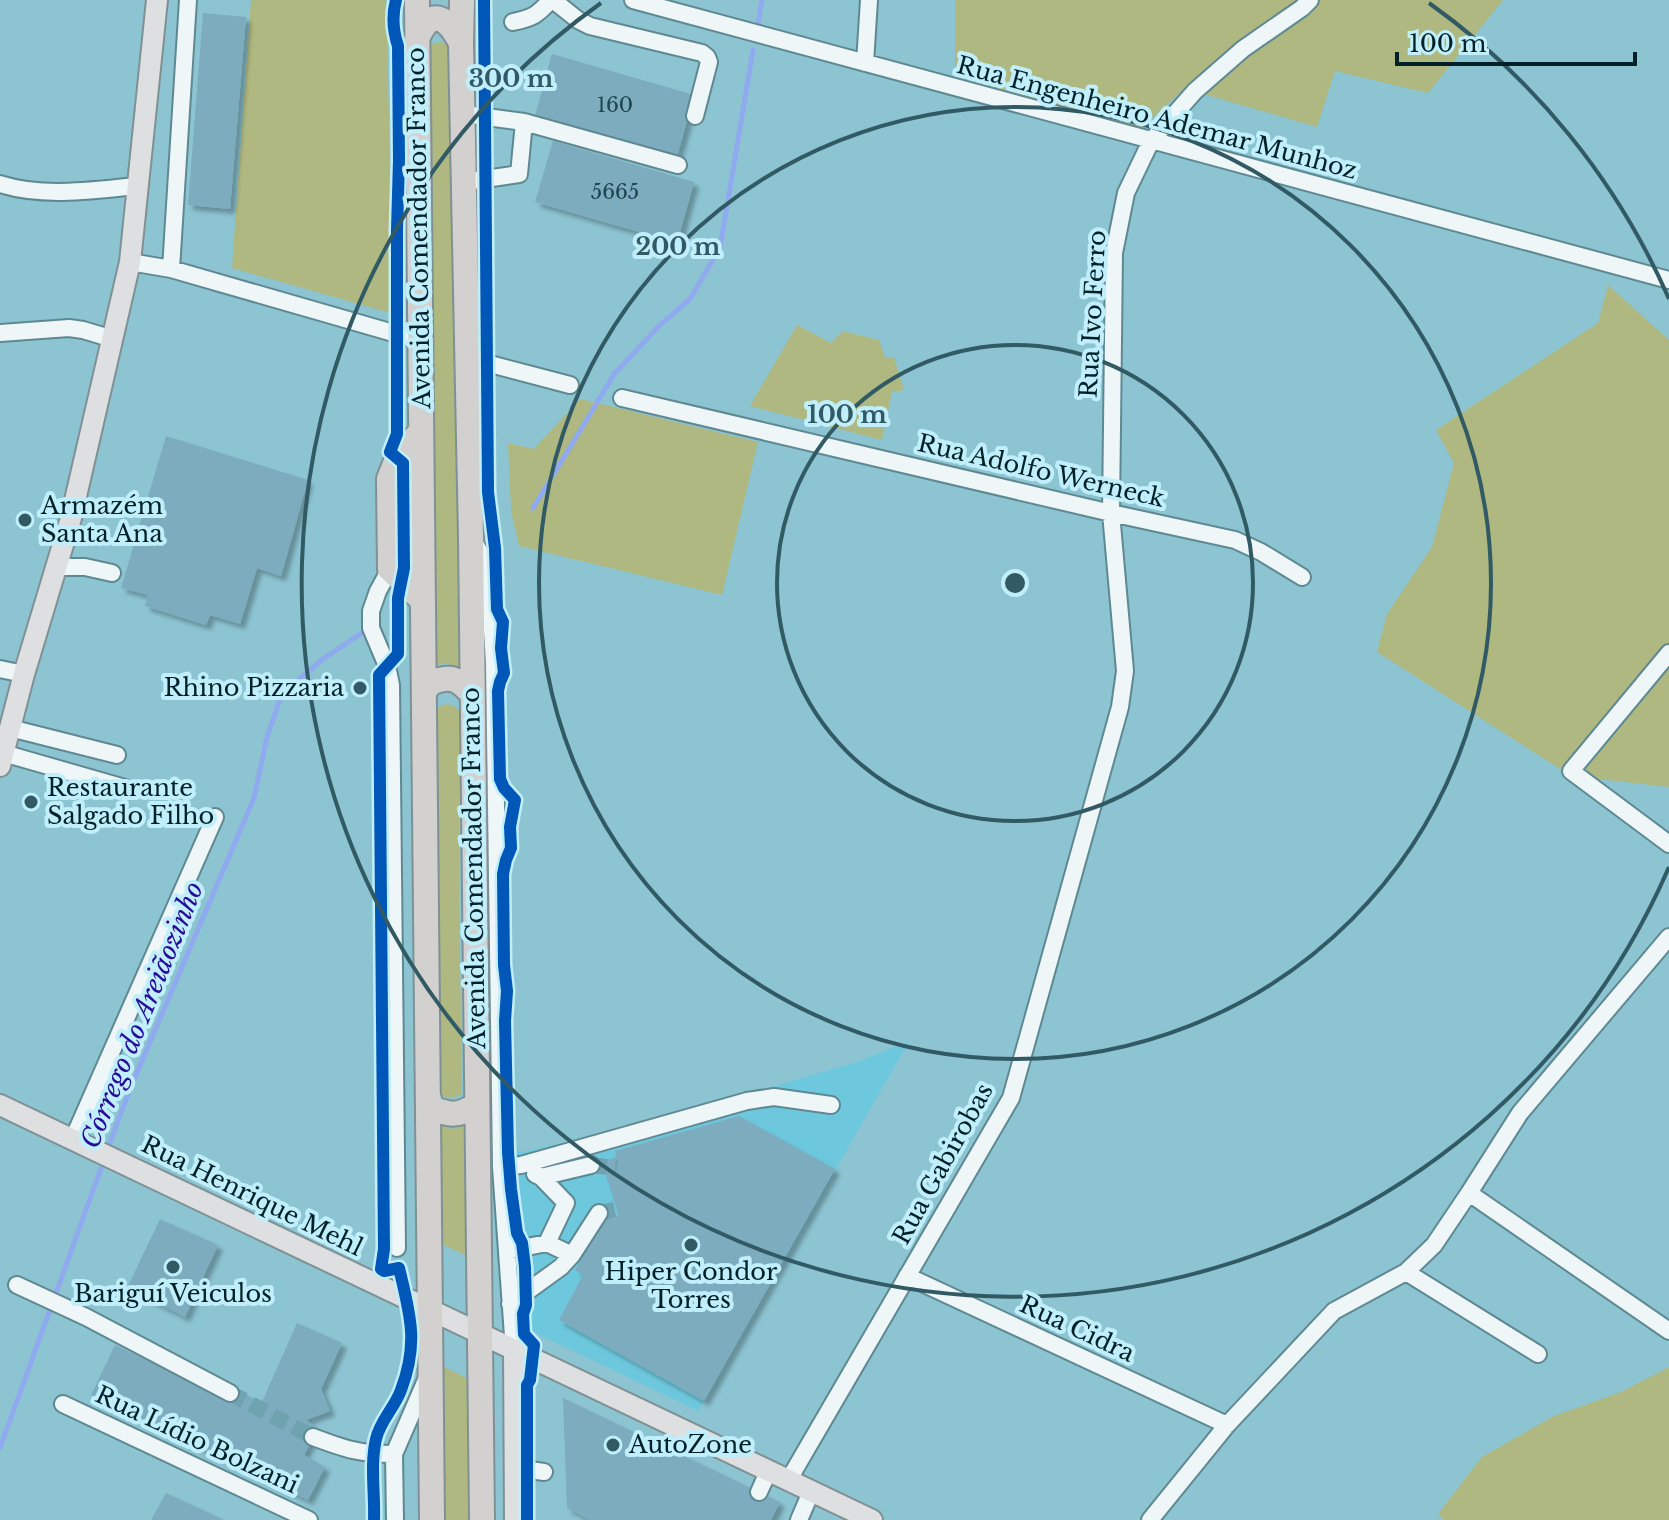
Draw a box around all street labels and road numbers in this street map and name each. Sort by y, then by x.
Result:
street label: Avenida Comendador Franco [401,47,436,410]
street label: Rua Engenheiro Ademar Munhoz [954,50,1360,185]
street label: Rua Ivo Ferro [1074,229,1111,399]
street label: Rua Adolfo Werneck [915,428,1168,513]
street label: Avenida Comendador Franco [456,687,491,1050]
street label: Rua Gabirobas [886,1078,999,1249]
street label: Rua Henrique Mehl [137,1129,368,1262]
street label: Rua Cidra [1015,1289,1140,1368]
street label: Rua Lídio Bolzani [91,1380,303,1499]

